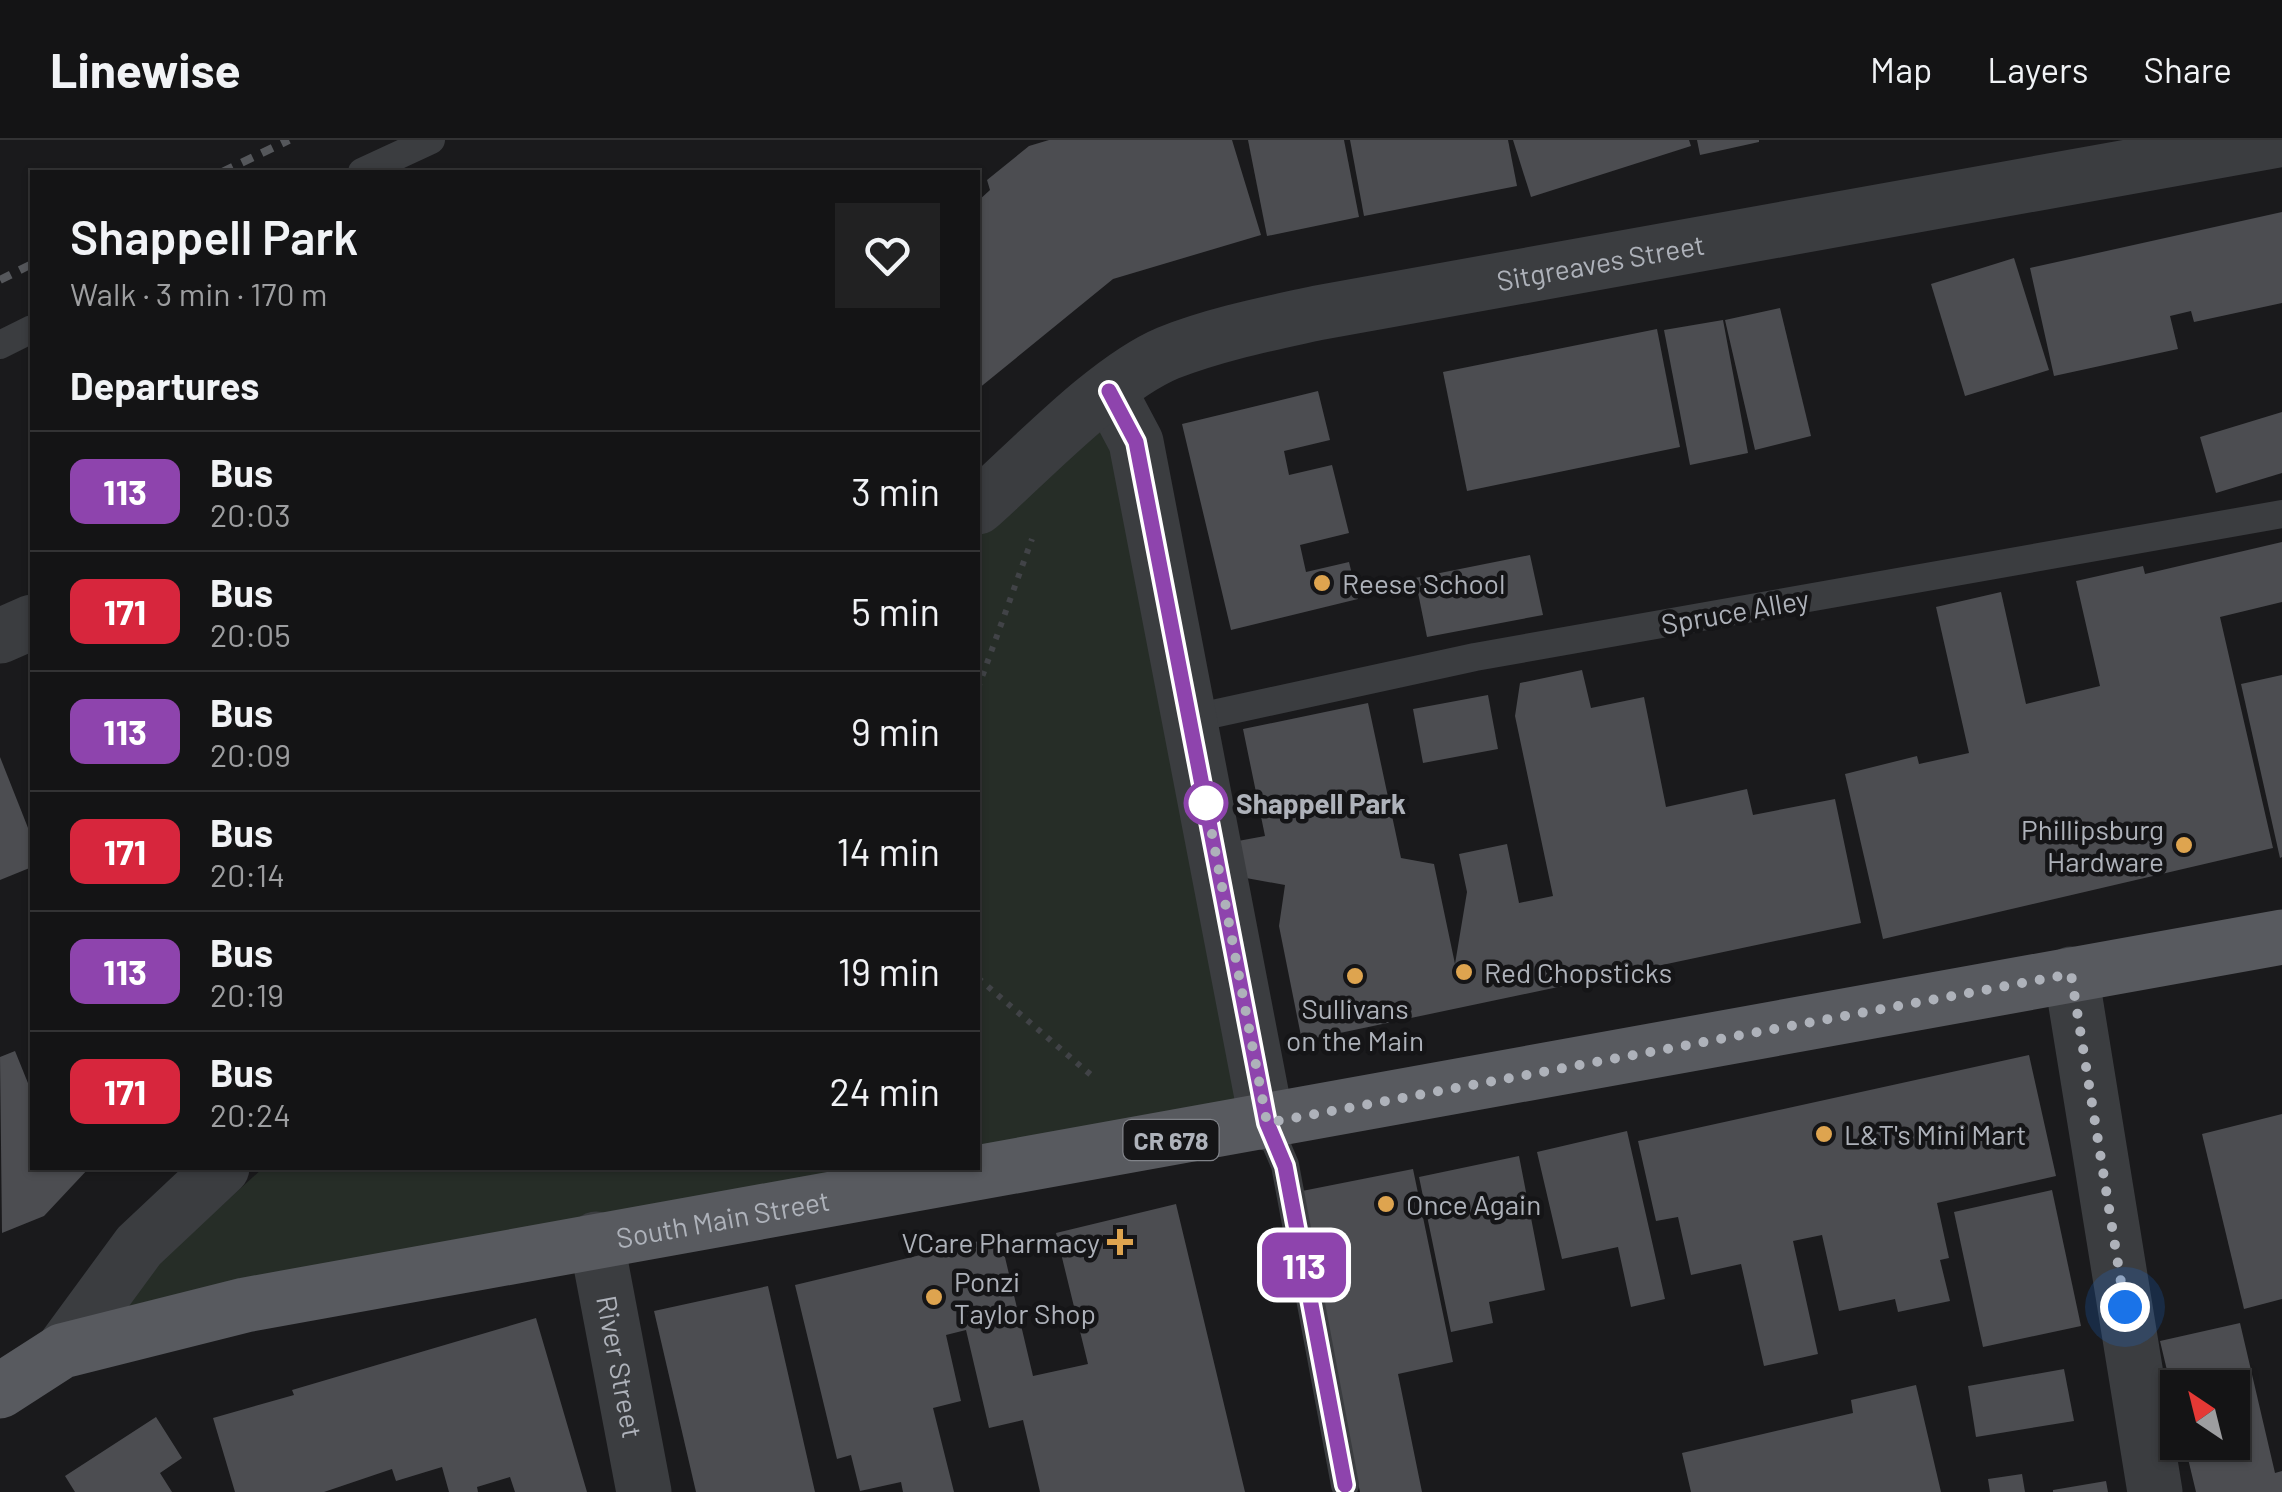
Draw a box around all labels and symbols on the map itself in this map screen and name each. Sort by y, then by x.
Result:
street label: Sitgreaves Street [1494,227,1707,297]
place label: Reese School [1342,566,1505,600]
marker: Reese School [1311,572,1333,594]
street label: Spruce Alley [1659,581,1812,641]
marker: Shappell Park [1185,782,1227,824]
place label: Shappell Park [1236,786,1406,820]
place label: Phillipsburg Hardware [2021,812,2164,878]
marker: Phillipsburg Hardware [2173,834,2195,856]
place label: Red Chopsticks [1484,955,1672,989]
marker: Red Chopsticks [1453,961,1475,983]
marker: Sullivans on the Main [1344,965,1366,987]
place label: Sullivans on the Main [1286,991,1424,1057]
place label: L&T's Mini Mart [1844,1117,2026,1151]
road number: CR 678 [1124,1120,1218,1160]
marker: L&T's Mini Mart [1813,1123,1835,1145]
street label: South Main Street [613,1183,832,1255]
place label: Once Again [1406,1187,1541,1221]
marker: Once Again [1375,1193,1397,1215]
place label: VCare Pharmacy [901,1225,1100,1259]
marker: VCare Pharmacy [1109,1231,1131,1253]
line badge: 113 [1246,1232,1362,1298]
place label: Ponzi Taylor Shop [954,1264,1096,1330]
your location [2100,1282,2150,1332]
marker: Ponzi Taylor Shop [923,1286,945,1308]
street label: River Street [590,1293,650,1441]
north arrow [2160,1370,2250,1460]

